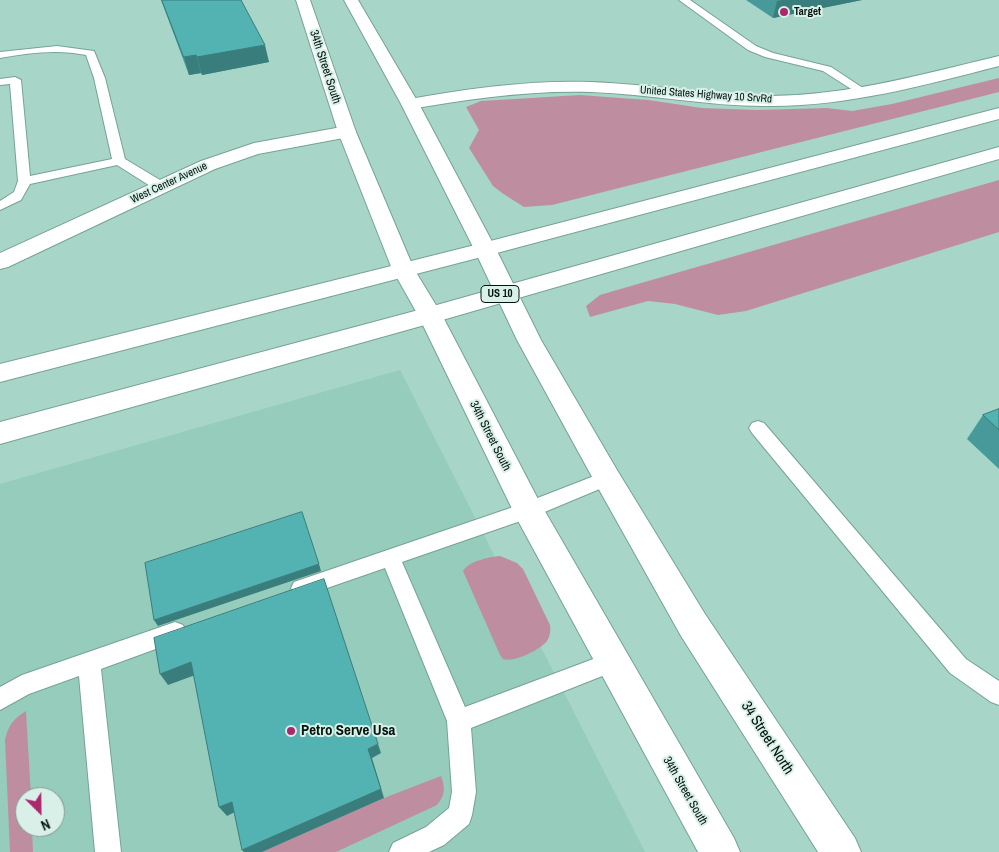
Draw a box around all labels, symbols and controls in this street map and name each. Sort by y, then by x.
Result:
place label: Target [794,5,821,19]
marker: Target [778,6,790,18]
street label: 34th Street South [306,28,344,106]
street label: United States Highway 10 SrvRd [640,84,772,106]
street label: West Center Avenue [129,159,209,207]
road number: US 10 [481,286,519,302]
street label: 34th Street South [466,399,514,473]
street label: 34 Street North [737,698,797,778]
place label: Petro Serve Usa [301,722,395,740]
marker: Petro Serve Usa [285,725,297,737]
street label: 34th Street South [660,754,710,828]
north arrow [15,787,65,837]
text: N [38,815,53,835]

